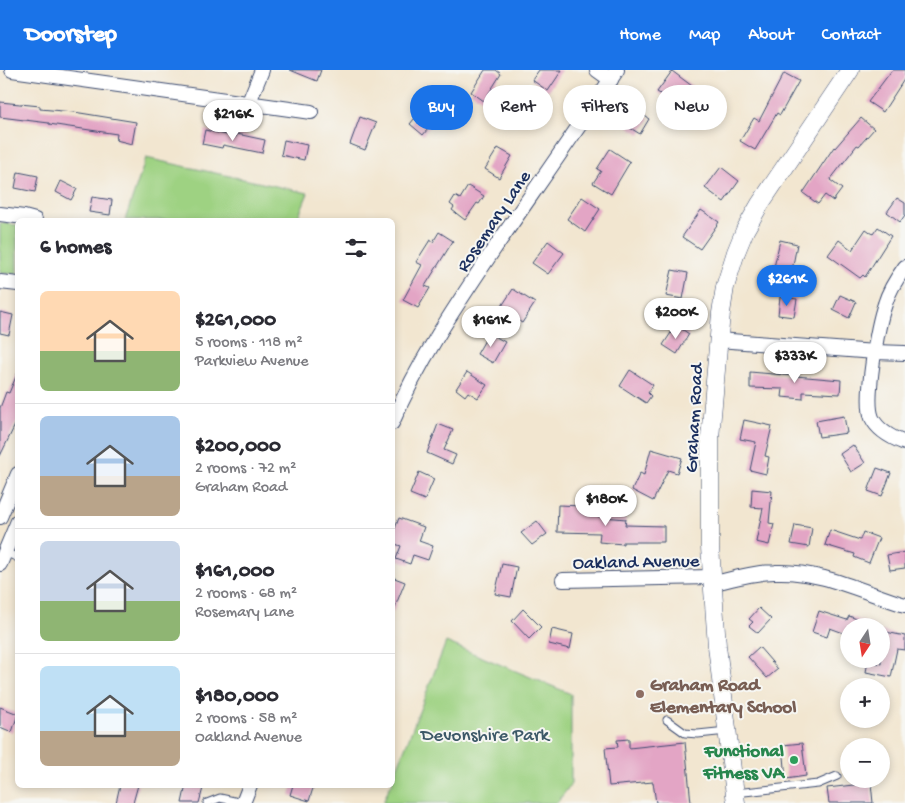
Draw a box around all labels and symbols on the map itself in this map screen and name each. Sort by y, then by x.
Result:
pin: $216K [198,100,268,142]
street label: Rosemary Lane [452,167,537,277]
pin: $261K [752,264,822,307]
pin: $200K [641,298,711,340]
pin: $161K [456,306,526,348]
pin: $333K [760,342,830,384]
street label: Graham Road [681,361,710,473]
pin: $180K [571,484,641,527]
street label: Oakland Avenue [572,551,700,576]
north arrow [840,618,890,668]
place label: Graham Road Elementary School [650,675,796,720]
marker: Graham Road Elementary School [634,688,646,700]
park label: Devonshire Park [419,725,551,748]
place label: Functional Fitness VA [702,741,786,786]
marker: Functional Fitness VA [788,754,800,766]

